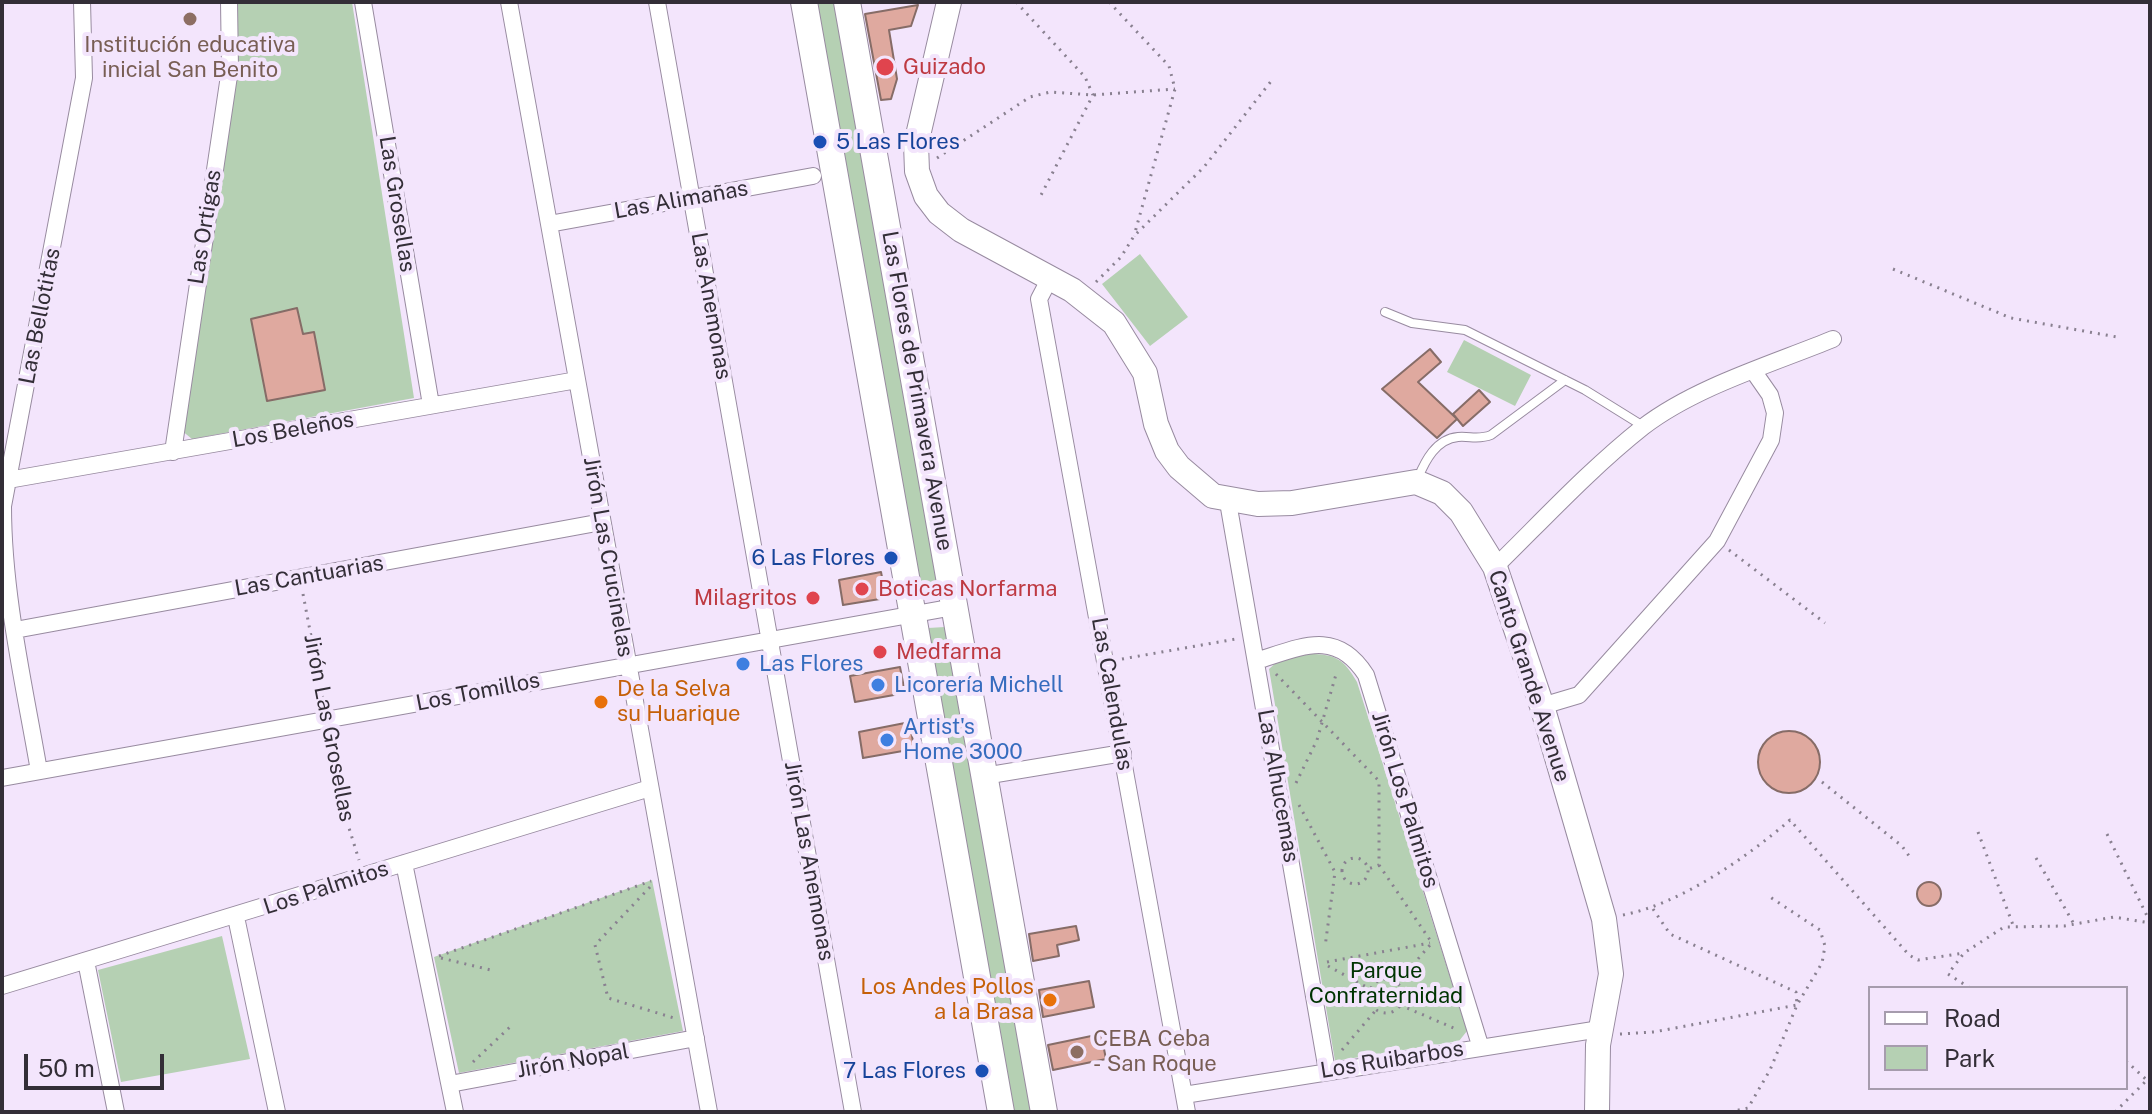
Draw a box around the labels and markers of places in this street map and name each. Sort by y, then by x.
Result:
marker: Institución educativa inicial San Benito [181,10,199,28]
place label: Institución educativa inicial San Benito [84,32,296,84]
place label: Guizado [903,54,986,80]
marker: Guizado [874,56,896,78]
place label: 5 Las Flores [836,129,960,155]
marker: 5 Las Flores [811,133,829,151]
place label: 6 Las Flores [752,545,875,571]
marker: 6 Las Flores [882,549,900,567]
place label: Boticas Norfarma [878,576,1057,602]
marker: Boticas Norfarma [853,580,871,598]
place label: Milagritos [694,585,797,611]
marker: Milagritos [804,589,822,607]
place label: Medfarma [896,639,1002,665]
marker: Medfarma [871,643,889,661]
place label: Las Flores [759,651,863,677]
marker: Las Flores [734,655,752,673]
place label: Licorería Michell [894,672,1064,698]
place label: De la Selva su Huarique [617,676,740,728]
marker: Licorería Michell [869,676,887,694]
marker: De la Selva su Huarique [592,693,610,711]
place label: Artist's Home 3000 [903,714,1023,766]
marker: Artist's Home 3000 [878,731,896,749]
place label: Los Andes Pollos a la Brasa [860,974,1034,1026]
marker: Los Andes Pollos a la Brasa [1041,991,1059,1009]
place label: CEBA Ceba - San Roque [1093,1026,1217,1078]
marker: CEBA Ceba - San Roque [1068,1043,1086,1061]
place label: 7 Las Flores [843,1058,966,1084]
marker: 7 Las Flores [973,1062,991,1080]

